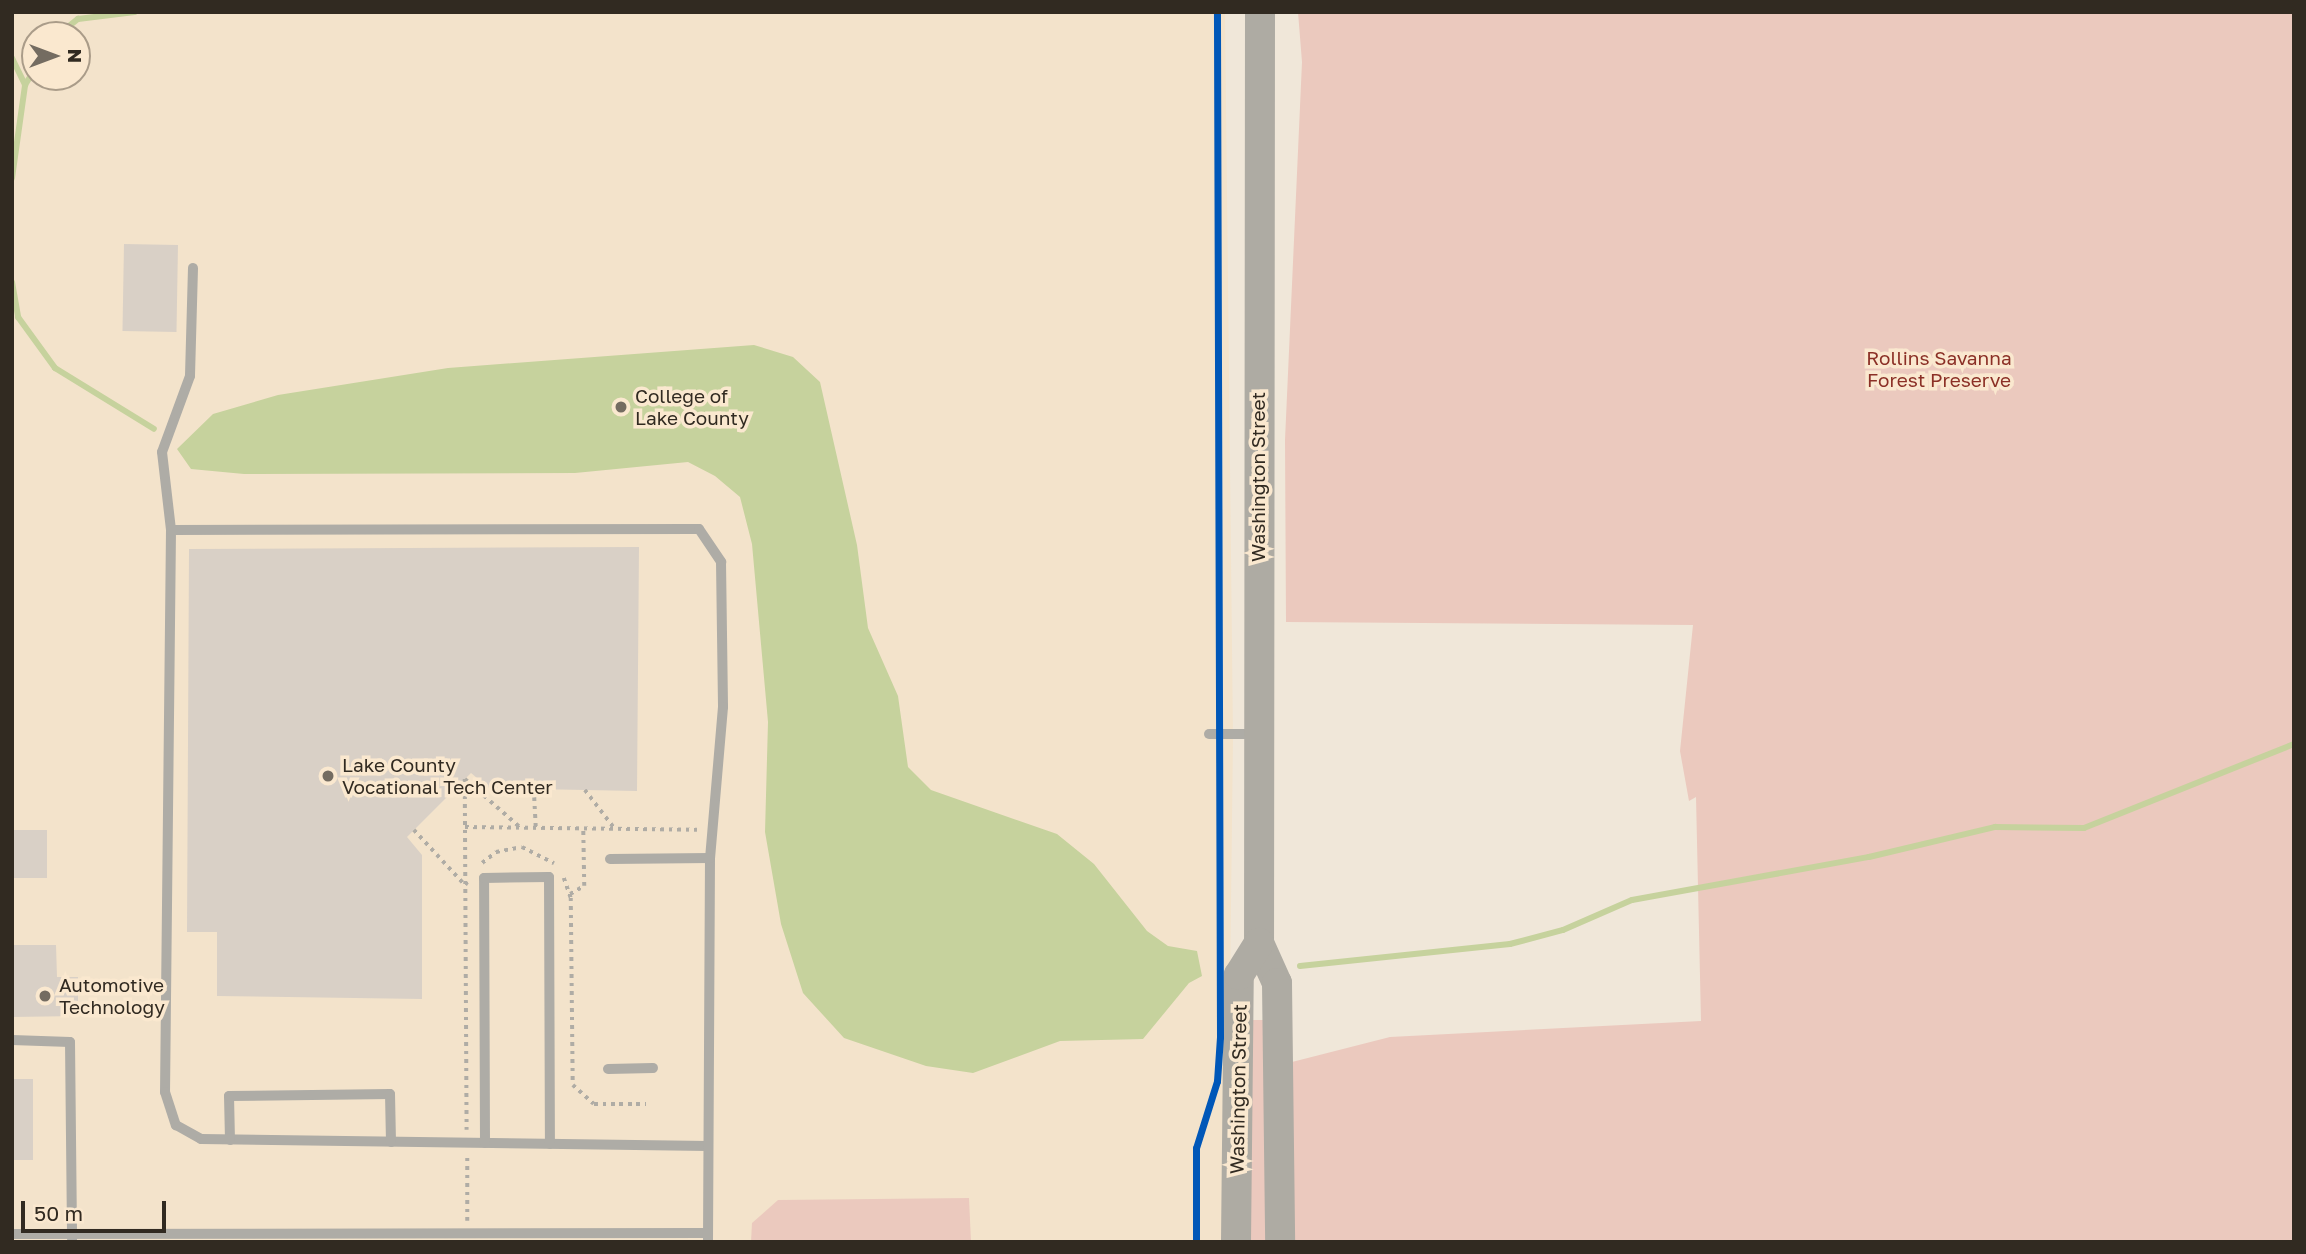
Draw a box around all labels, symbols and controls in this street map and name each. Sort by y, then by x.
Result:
north arrow [21,21,91,91]
text: N [64,49,87,63]
park label: Rollins Savanna Forest Preserve [1866,347,2012,391]
place label: College of Lake County [635,385,749,429]
street label: Washington Street [1247,392,1269,562]
marker: College of Lake County [613,399,629,415]
place label: Lake County Vocational Tech Center [342,754,553,798]
marker: Lake County Vocational Tech Center [320,768,336,784]
place label: Automotive Technology [59,974,165,1018]
marker: Automotive Technology [37,988,53,1004]
street label: Washington Street [1225,1004,1251,1174]
scale bar [24,1188,170,1232]
text: 50 m [34,1200,83,1226]

